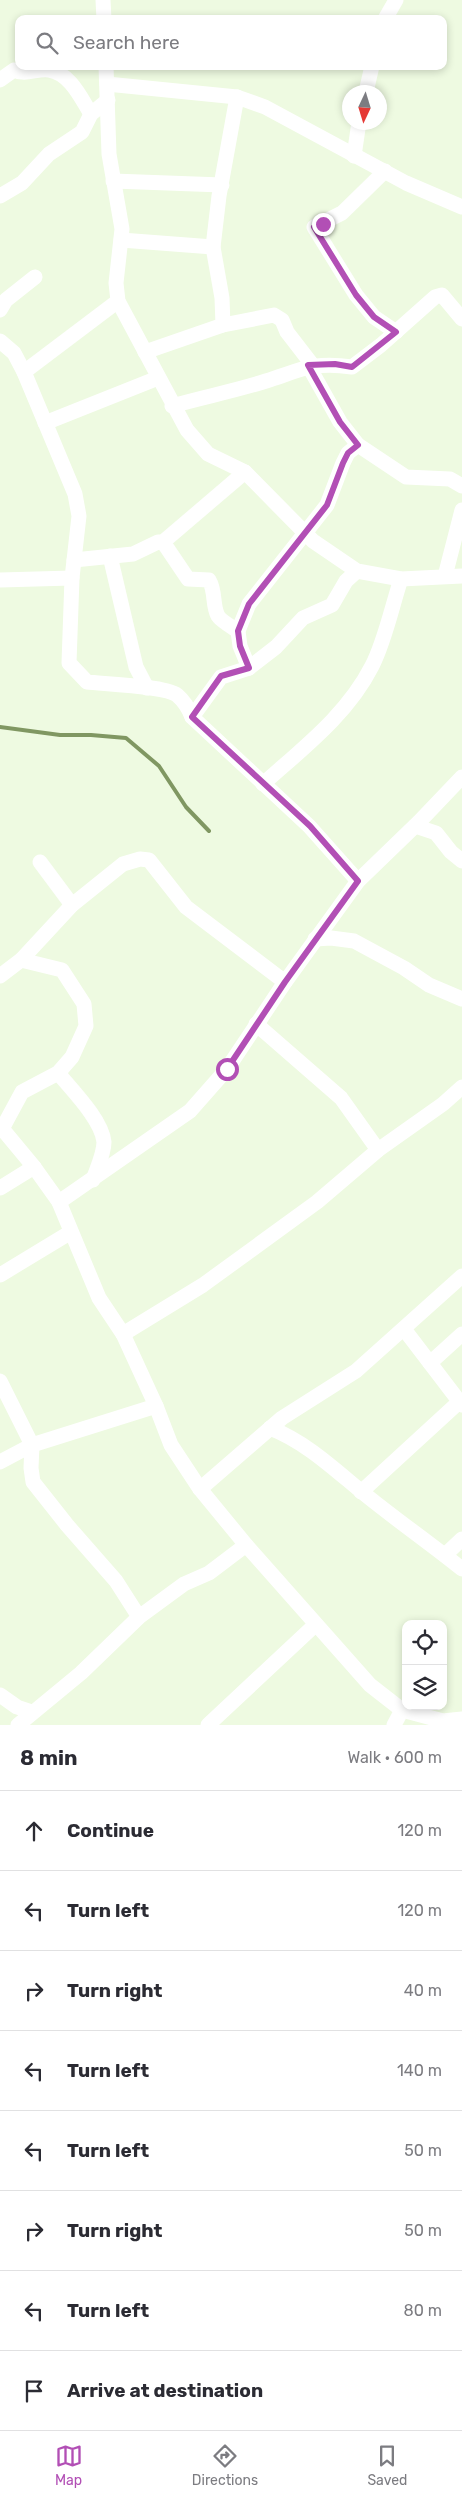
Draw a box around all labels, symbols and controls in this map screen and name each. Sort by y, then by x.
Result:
search box [15,15,447,70]
icon: search [33,29,61,57]
text: Search here [73,31,180,54]
north arrow [342,85,387,130]
route end [312,213,335,236]
route start [216,1058,239,1081]
map controls [402,1620,447,1710]
button: locate [402,1620,447,1665]
button: layers [402,1665,447,1710]
text: 8 min [20,1745,77,1770]
text: Walk · 600 m [347,1748,442,1767]
icon: ahead [20,1817,48,1845]
text: Continue [67,1819,154,1842]
text: 120 m [397,1821,442,1840]
icon: left [20,1897,48,1925]
text: Turn left [67,1899,149,1922]
text: 120 m [397,1901,442,1920]
icon: right [20,1977,48,2005]
text: Turn right [67,1979,162,2002]
text: 40 m [404,1981,442,2000]
icon: left [20,2057,48,2085]
text: Turn left [67,2059,149,2082]
text: 140 m [397,2061,442,2080]
icon: left [20,2137,48,2165]
text: Turn left [67,2139,149,2162]
text: 50 m [404,2141,442,2160]
icon: right [20,2217,48,2245]
text: Turn right [67,2219,162,2242]
text: 50 m [404,2221,442,2240]
icon: left [20,2297,48,2325]
text: Turn left [67,2299,149,2322]
text: 80 m [404,2301,442,2320]
icon: arrive [20,2377,48,2405]
text: Arrive at destination [67,2379,263,2402]
tab: Map [55,2442,83,2489]
tab: Directions [192,2442,258,2489]
tab: Saved [367,2442,407,2489]

